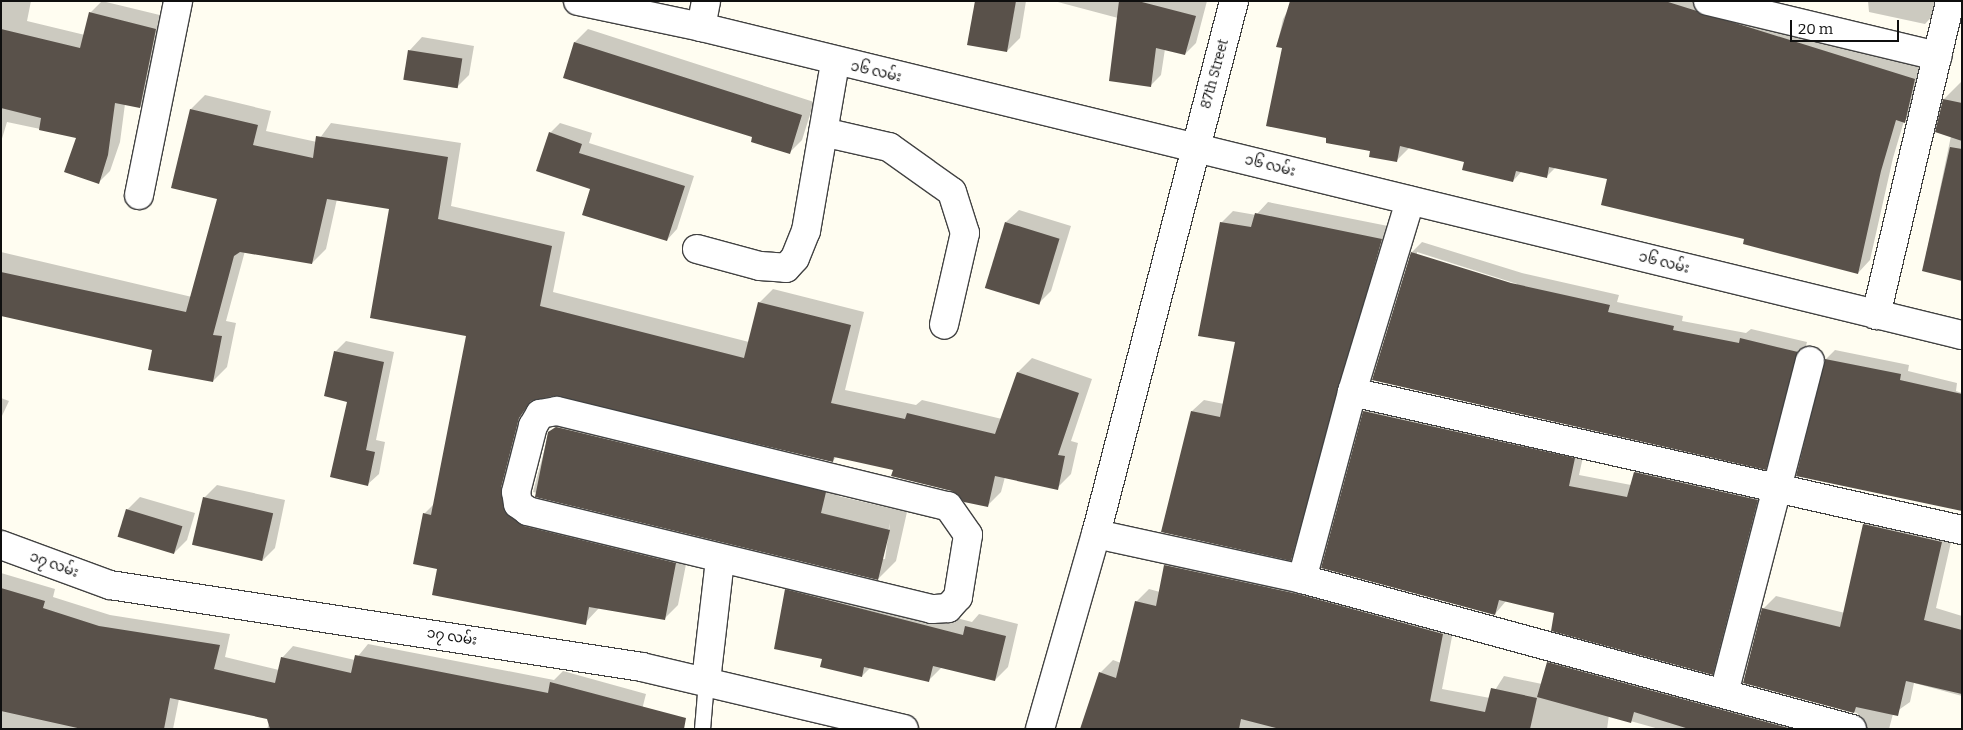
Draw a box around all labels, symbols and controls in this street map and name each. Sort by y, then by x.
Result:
scale bar [1793,10,1902,42]
text: 20 m [1798,20,1833,38]
street label: 87th Street [1198,37,1232,111]
street label: ၁၆ လမ်း [849,58,903,86]
street label: ၁၆ လမ်း [1243,152,1297,180]
street label: ၁၆ လမ်း [1637,249,1691,277]
street label: ၁၇ လမ်း [27,548,81,582]
street label: ၁၇ လမ်း [426,625,478,649]

